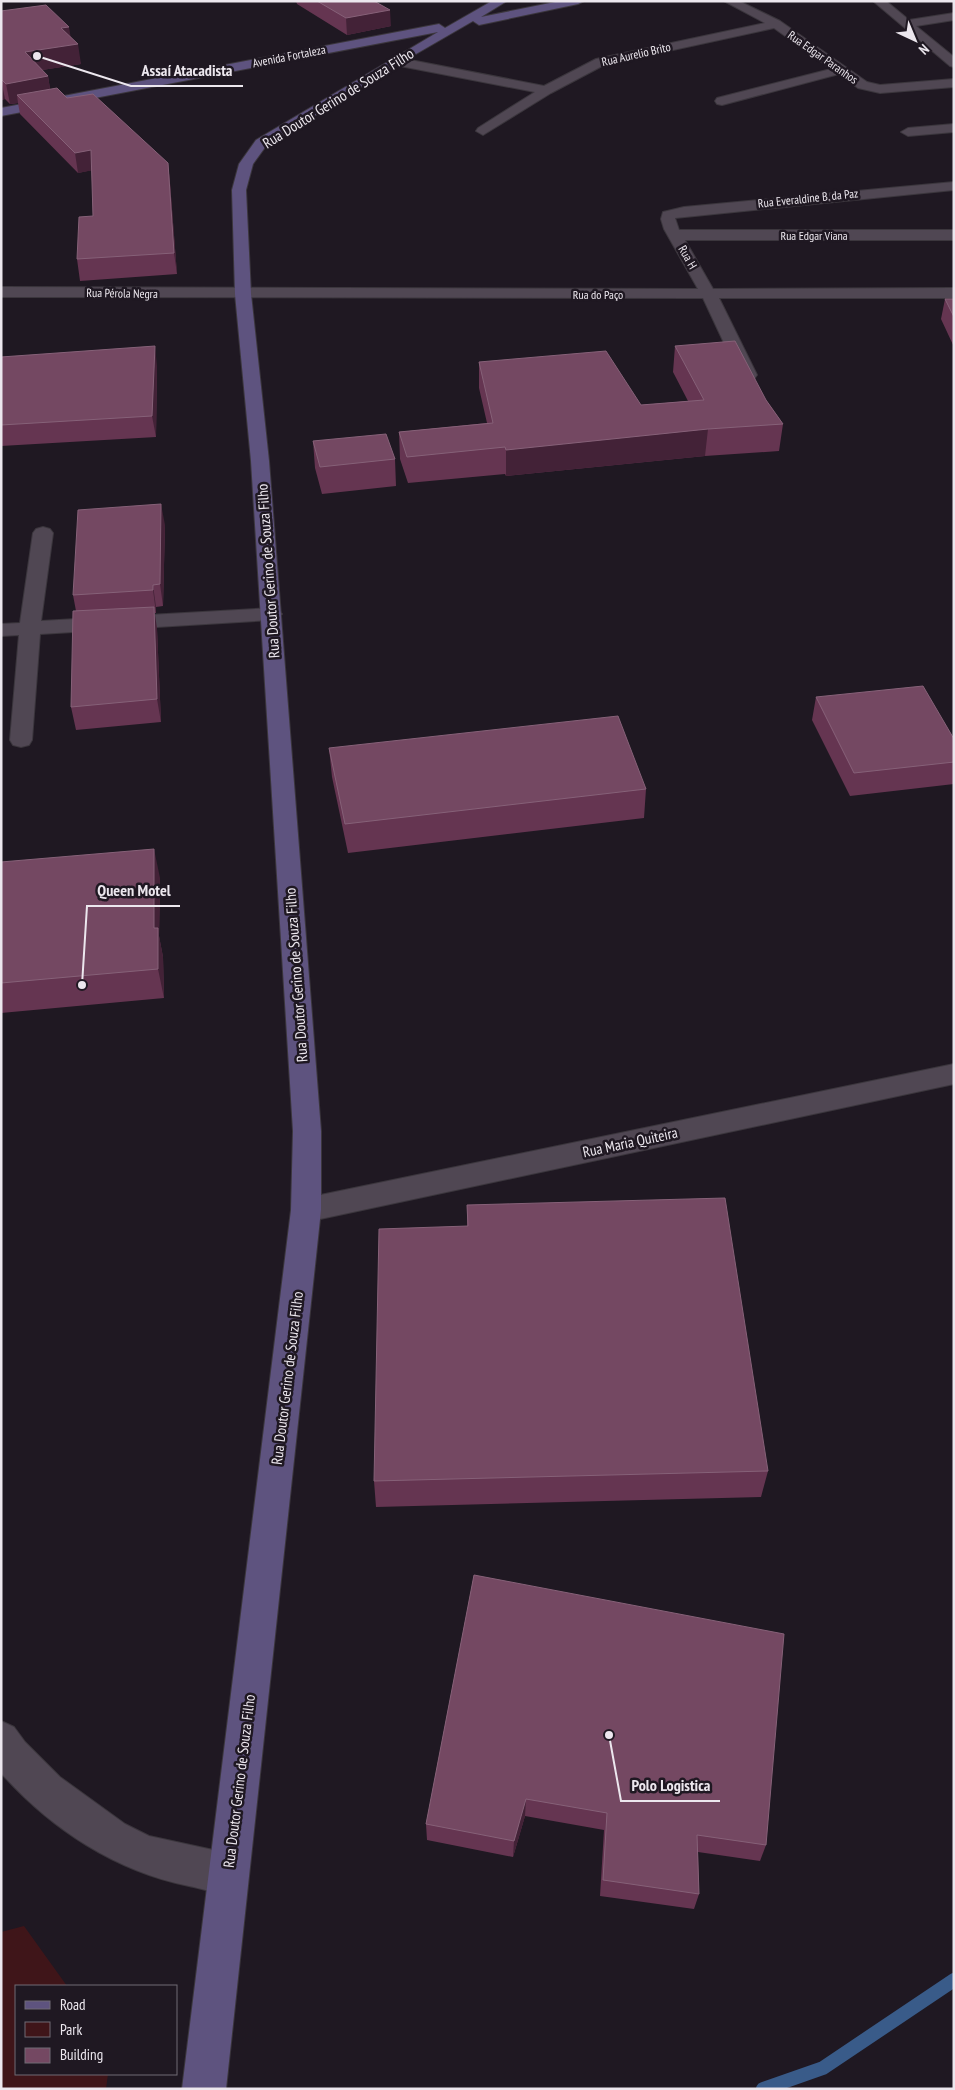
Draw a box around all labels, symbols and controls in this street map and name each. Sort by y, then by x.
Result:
north arrow [890,15,940,65]
street label: Rua Edgar Paranhos [785,27,861,87]
street label: Rua Aurelio Brito [600,39,672,69]
text: N [915,40,933,58]
street label: Avenida Fortaleza [251,42,327,70]
street label: Rua Doutor Gerino de Souza Filho [259,44,417,152]
callout: Assaí Atacadista [131,55,243,86]
text: Assaí Atacadista [141,60,233,80]
street label: Rua Everaldine B. da Paz [757,185,859,211]
street label: Rua Edgar Viana [780,228,848,243]
street label: Rua H [675,243,701,271]
street label: Rua Pérola Negra [86,285,158,301]
street label: Rua do Paço [573,287,623,302]
street label: Rua Doutor Gerino de Souza Filho [252,483,284,659]
callout: Queen Motel [87,875,180,906]
text: Queen Motel [97,880,171,900]
street label: Rua Doutor Gerino de Souza Filho [280,887,312,1063]
street label: Rua Maria Quiteira [581,1123,679,1161]
street label: Rua Doutor Gerino de Souza Filho [267,1290,307,1466]
street label: Rua Doutor Gerino de Souza Filho [219,1693,259,1869]
callout: Polo Logistica [621,1770,720,1801]
text: Polo Logistica [632,1775,711,1795]
legend [15,1985,178,2075]
text: Road [60,1995,86,2014]
text: Park [60,2020,82,2039]
text: Building [60,2045,103,2064]

